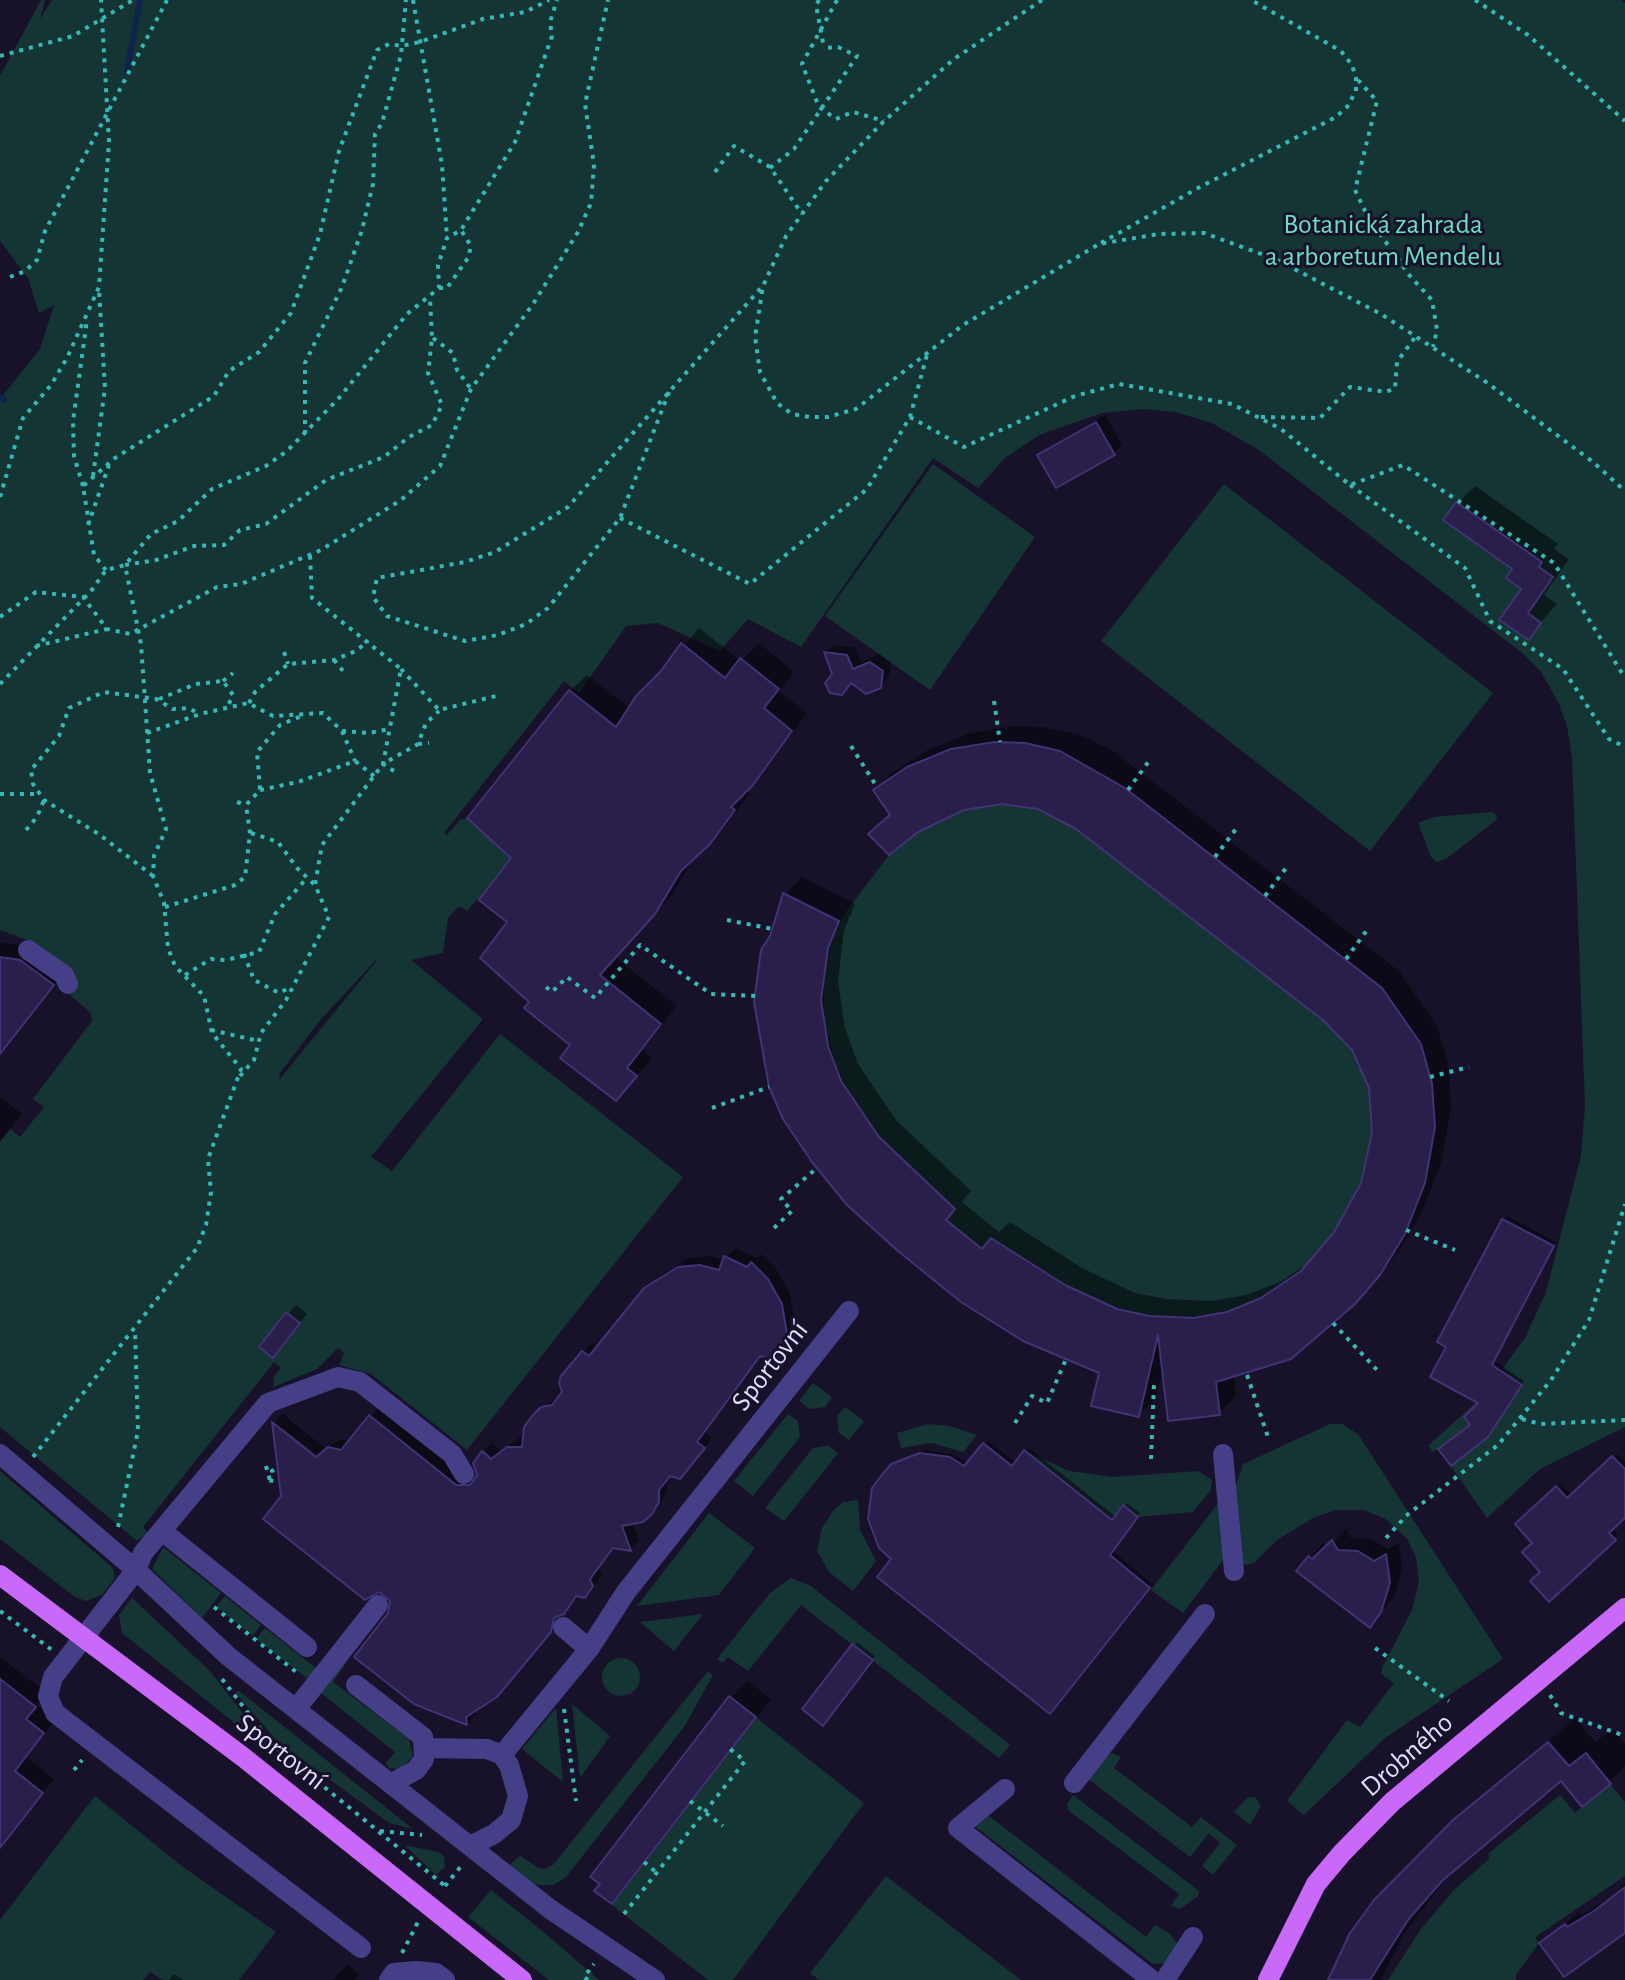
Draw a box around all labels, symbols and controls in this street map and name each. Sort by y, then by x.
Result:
park label: Botanická zahrada a arboretum Mendelu [1265,208,1501,274]
street label: Sportovní [724,1314,816,1418]
street label: Sportovní [229,1706,333,1798]
street label: Drobného [1354,1706,1460,1804]

